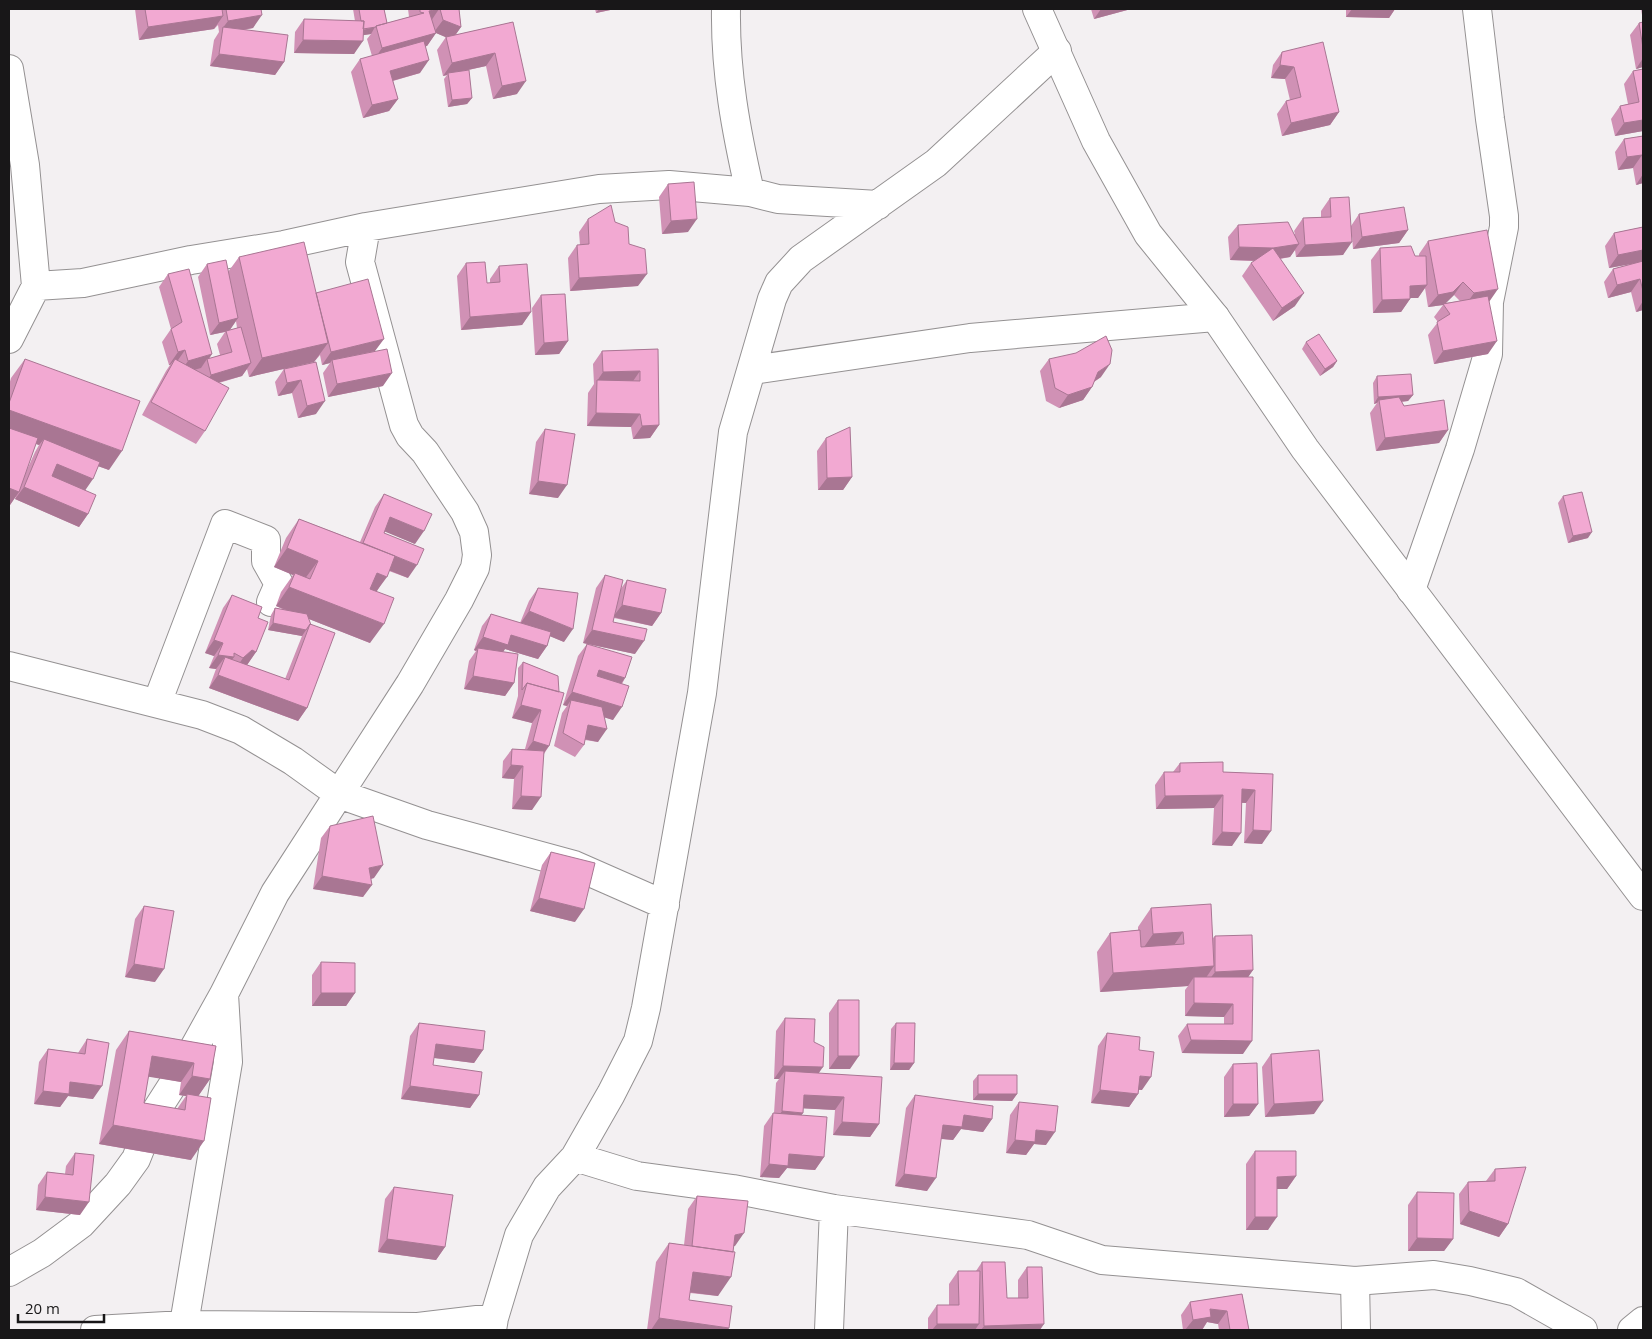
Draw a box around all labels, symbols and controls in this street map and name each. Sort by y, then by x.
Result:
scale bar [18,1292,104,1324]
text: 20 m [25,1298,60,1318]

